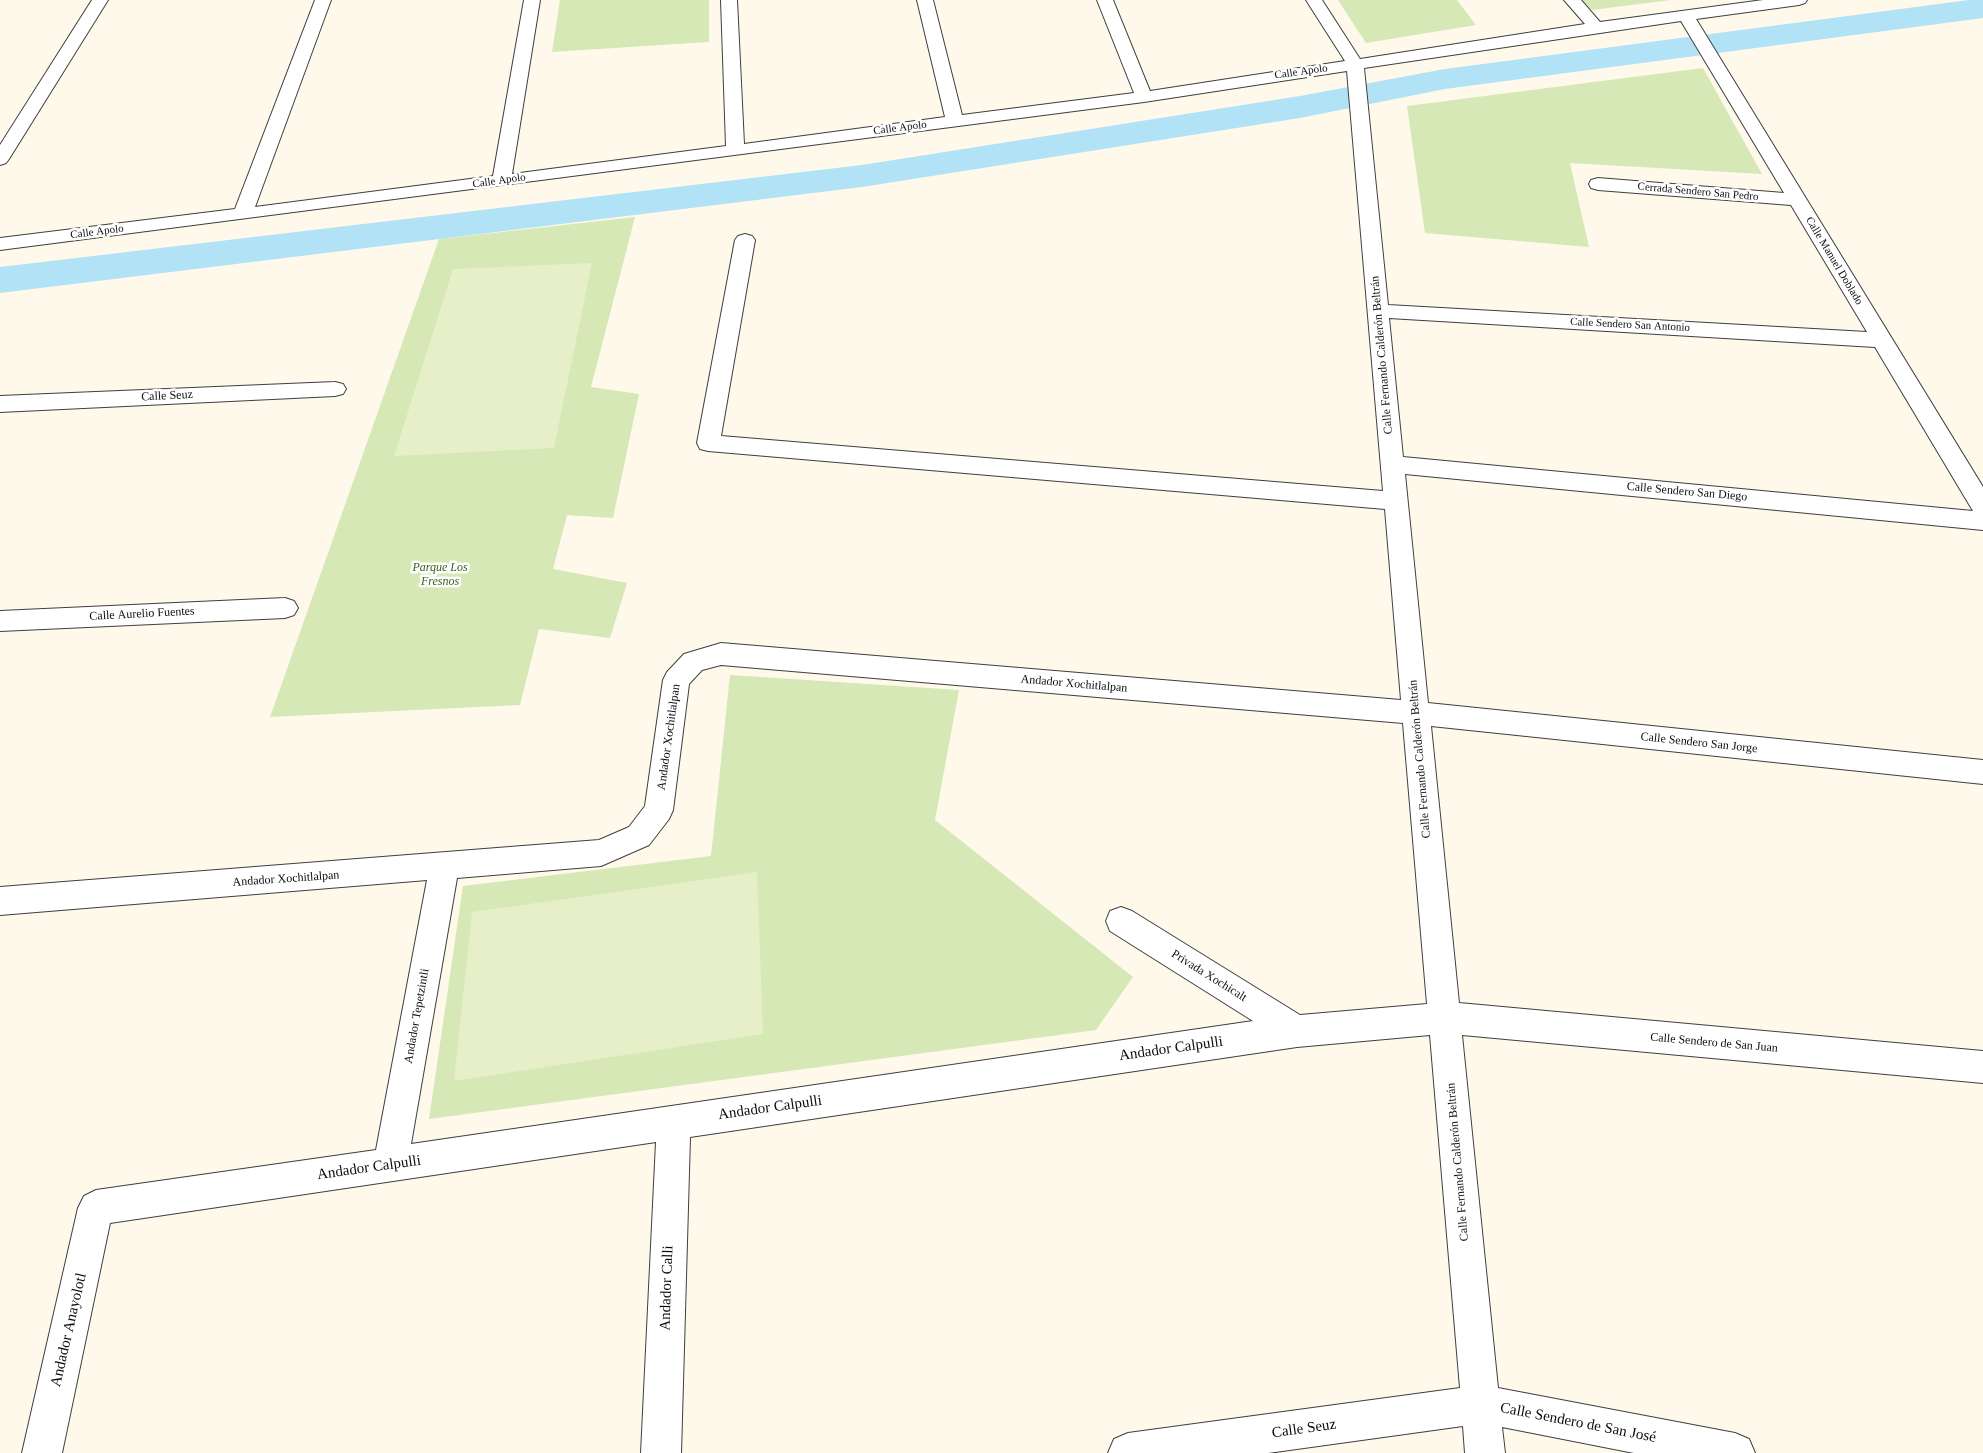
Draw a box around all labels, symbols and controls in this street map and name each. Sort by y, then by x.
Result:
street label: Calle Apolo [1274,62,1328,82]
street label: Calle Apolo [873,118,927,138]
street label: Calle Apolo [472,171,526,191]
street label: Cerrada Sendero San Pedro [1637,180,1759,204]
street label: Calle Manuel Doblado [1803,215,1865,307]
street label: Calle Apolo [70,222,124,242]
street label: Calle Fernando Calderón Beltrán [1368,275,1396,435]
street label: Calle Sendero San Antonio [1570,315,1690,335]
street label: Calle Seuz [141,387,193,405]
street label: Calle Sendero San Diego [1626,480,1748,504]
park label: Parque Los Fresnos [412,561,468,589]
street label: Calle Aurelio Fuentes [89,604,195,624]
street label: Andador Xochitlalpan [1020,672,1128,696]
street label: Calle Fernando Calderón Beltrán [1406,679,1434,839]
street label: Andador Xochitlalpan [654,683,684,791]
street label: Calle Sendero San Jorge [1640,730,1758,756]
street label: Andador Xochitlalpan [232,868,340,890]
street label: Privada Xochicalt [1169,947,1249,1005]
street label: Andador Tepetzintli [402,967,432,1065]
street label: Calle Sendero de San Juan [1650,1030,1778,1056]
street label: Andador Calpulli [1118,1033,1224,1065]
street label: Calle Fernando Calderón Beltrán [1444,1082,1472,1242]
street label: Andador Calpulli [717,1092,823,1124]
street label: Andador Calpulli [316,1152,422,1184]
street label: Andador Calli [657,1245,677,1331]
street label: Andador Anayolotl [47,1271,91,1389]
street label: Calle Sendero de San José [1499,1399,1657,1447]
street label: Calle Seuz [1271,1416,1337,1442]

